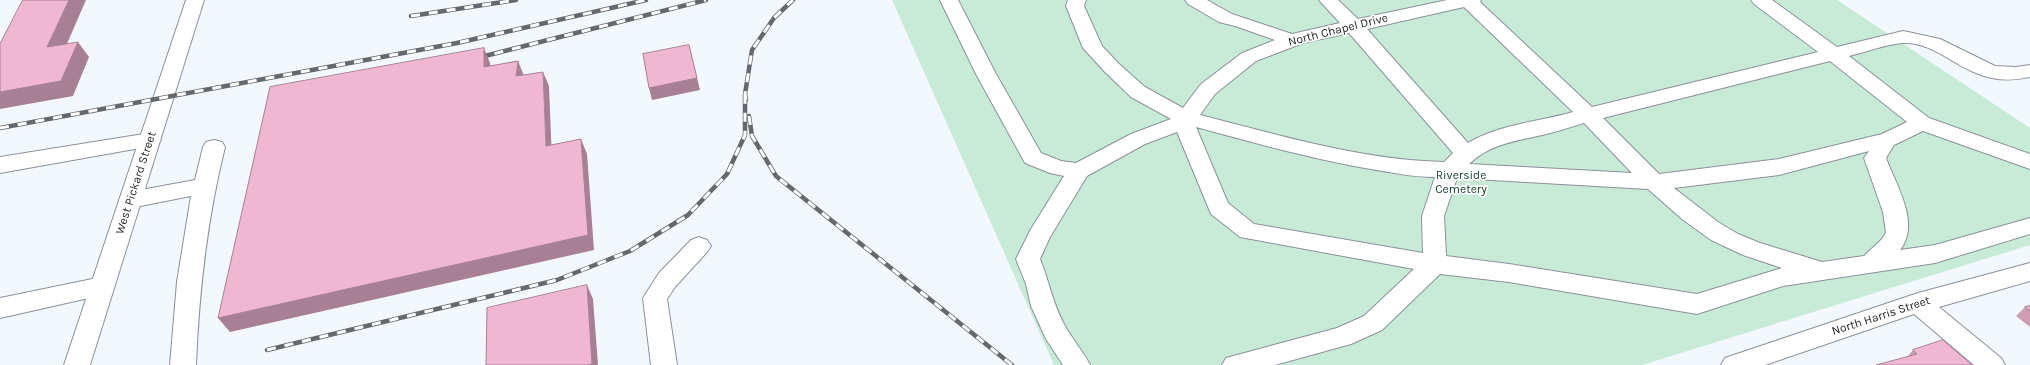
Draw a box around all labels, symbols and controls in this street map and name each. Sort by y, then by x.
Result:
street label: North Chapel Drive [1287,11,1389,49]
street label: West Pickard Street [113,130,159,236]
park label: Riverside Cemetery [1435,169,1487,197]
street label: North Harris Street [1830,293,1932,339]

